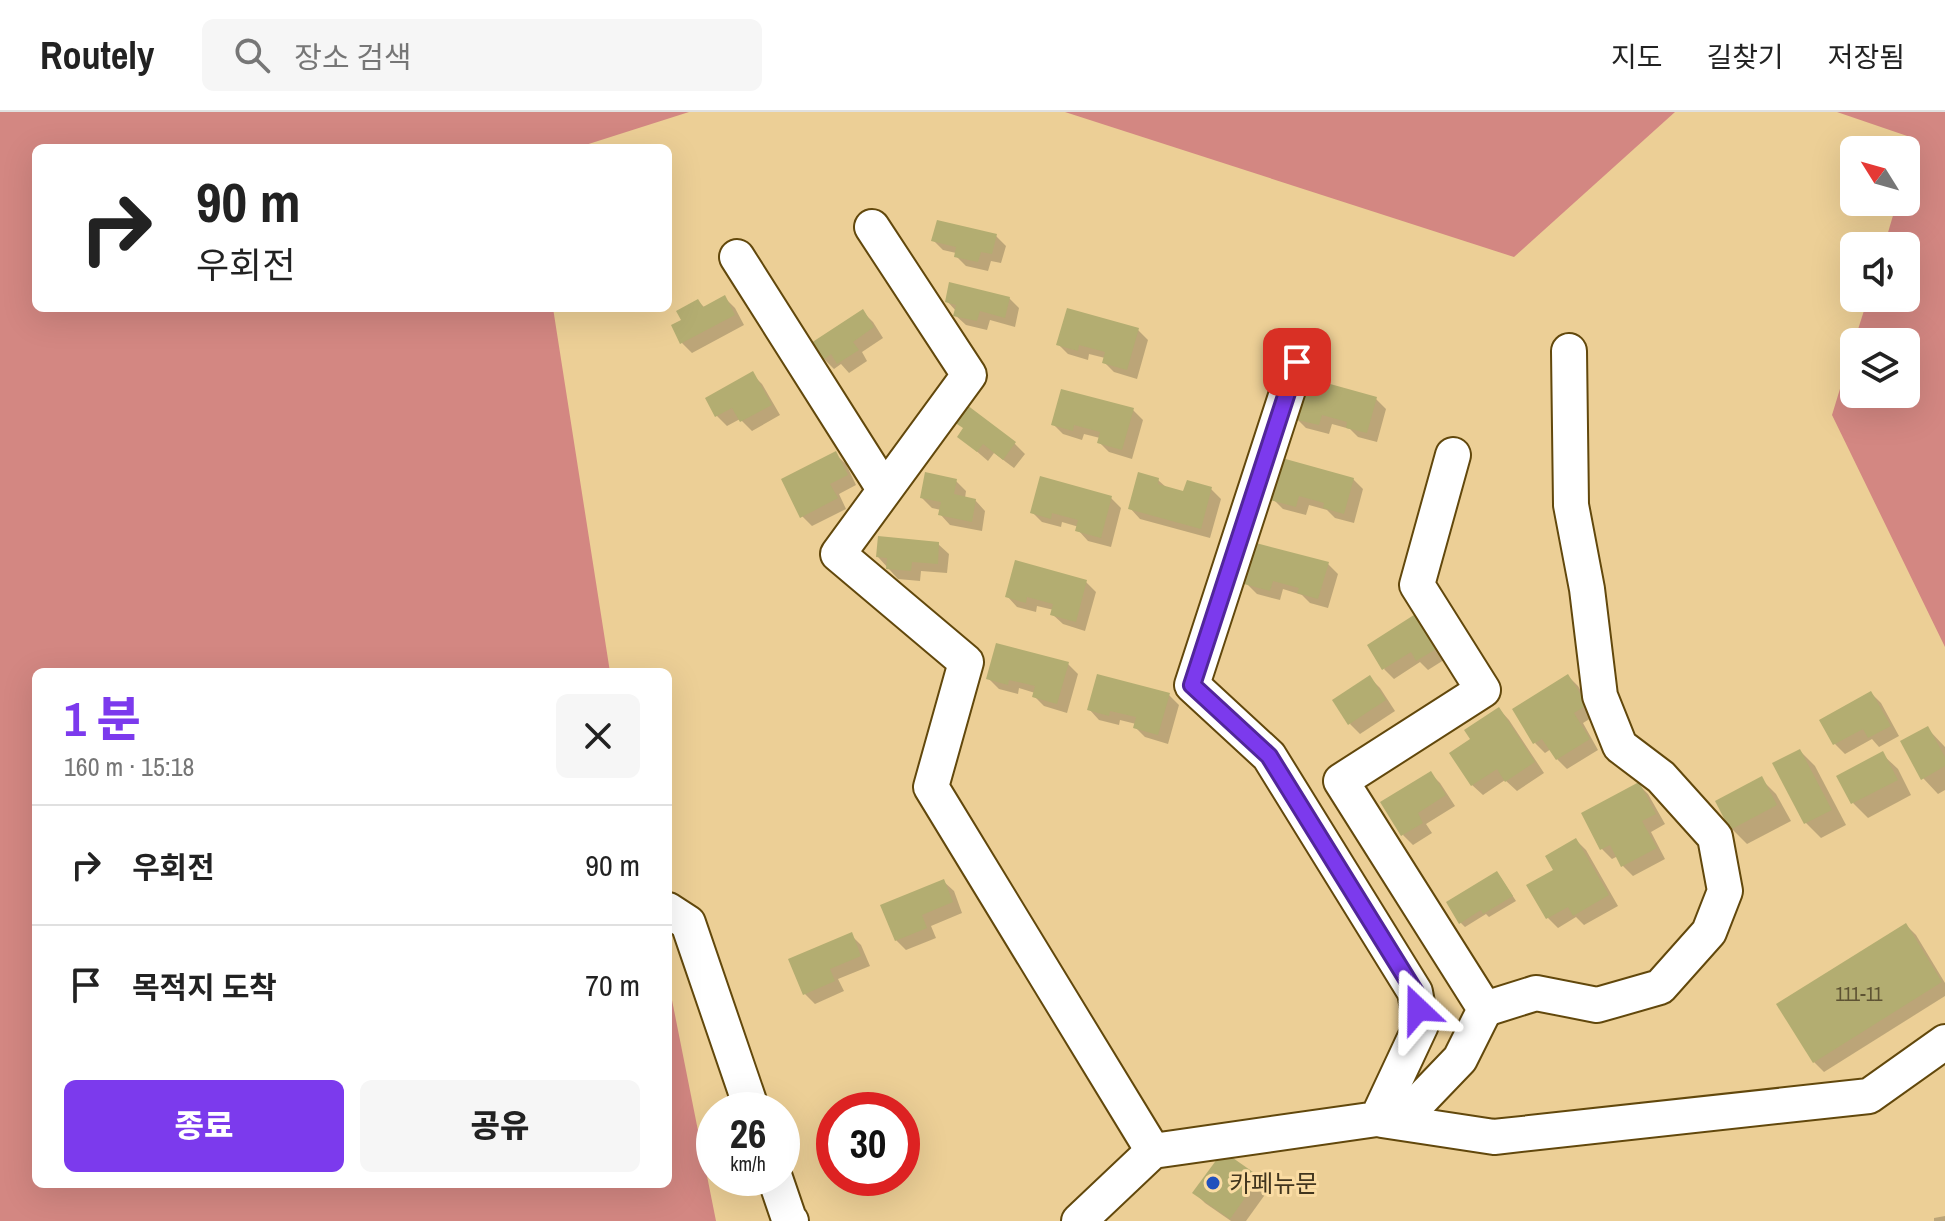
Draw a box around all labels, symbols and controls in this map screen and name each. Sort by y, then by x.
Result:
search box [202,19,762,91]
text: Routely [40,30,154,81]
icon: search [230,33,274,77]
text: 장소 검색 [294,37,412,77]
text: 지도 [1611,38,1662,76]
text: 길찾기 [1706,38,1784,76]
text: 저장됨 [1828,38,1905,76]
north arrow [1840,136,1920,216]
map controls [1840,136,1920,408]
text: 90 m [196,164,301,239]
icon: right [64,176,168,280]
button: sound [1840,232,1920,312]
text: 우회전 [196,241,295,289]
pin [1263,328,1331,396]
button: layers [1840,328,1920,408]
icon: arrive [1275,340,1319,384]
text: 1 분 [64,686,141,751]
button: close [556,694,640,778]
text: 160 m · 15:18 [64,749,194,784]
icon: right [64,843,108,887]
text: 90 m [585,845,640,885]
text: 우회전 [132,847,215,887]
icon: arrive [64,963,108,1007]
text: 70 m [585,965,640,1005]
text: 목적지 도착 [132,967,277,1007]
position arrow [1376,967,1460,1051]
house number: 111-11 [1835,980,1883,1007]
button: 종료 [64,1080,344,1172]
button: 공유 [360,1080,640,1172]
speed limit sign: 30 [816,1092,920,1196]
text: 26 [730,1107,766,1160]
text: km/h [730,1150,766,1177]
place label: 카페뉴문 [1229,1167,1317,1199]
marker: 카페뉴문 [1204,1174,1222,1192]

